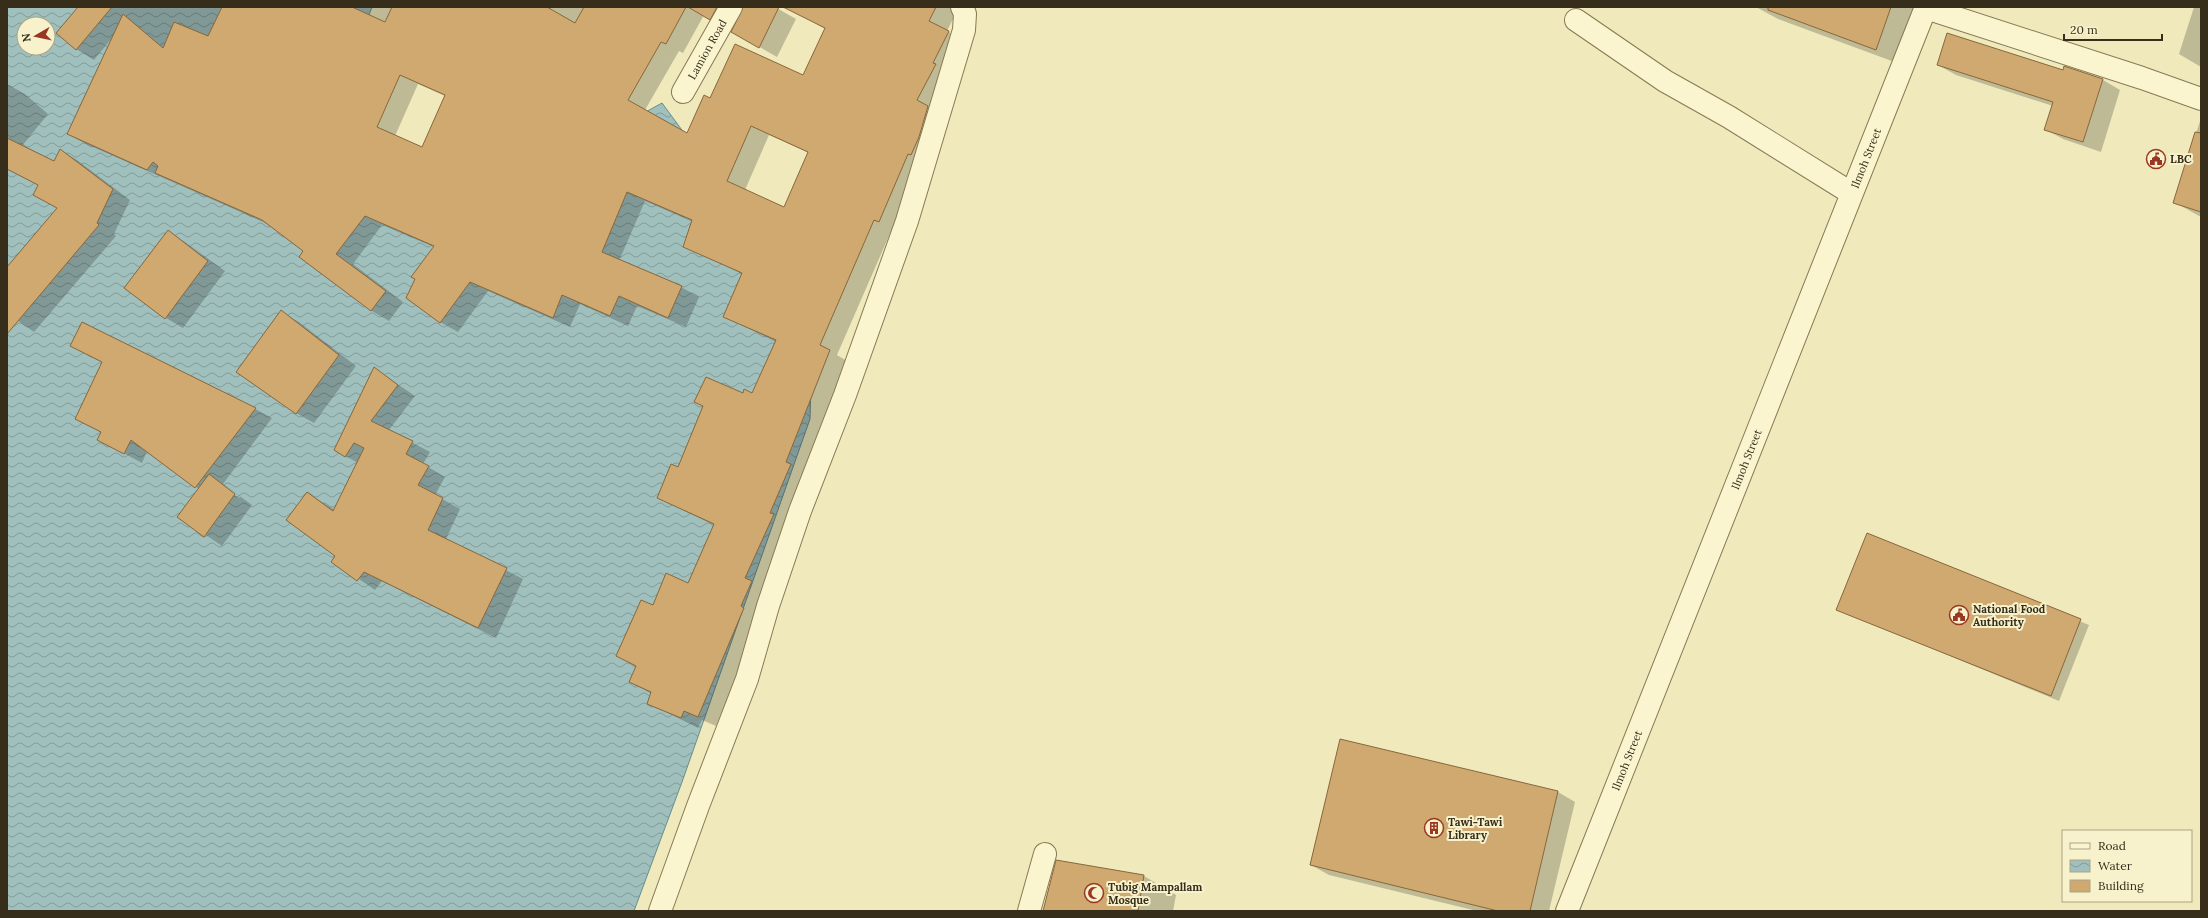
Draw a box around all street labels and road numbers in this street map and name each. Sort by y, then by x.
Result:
street label: Lamion Road [685,16,730,82]
street label: Ilmoh Street [1848,125,1884,190]
street label: Ilmoh Street [1728,426,1765,492]
street label: Ilmoh Street [1609,728,1645,793]

